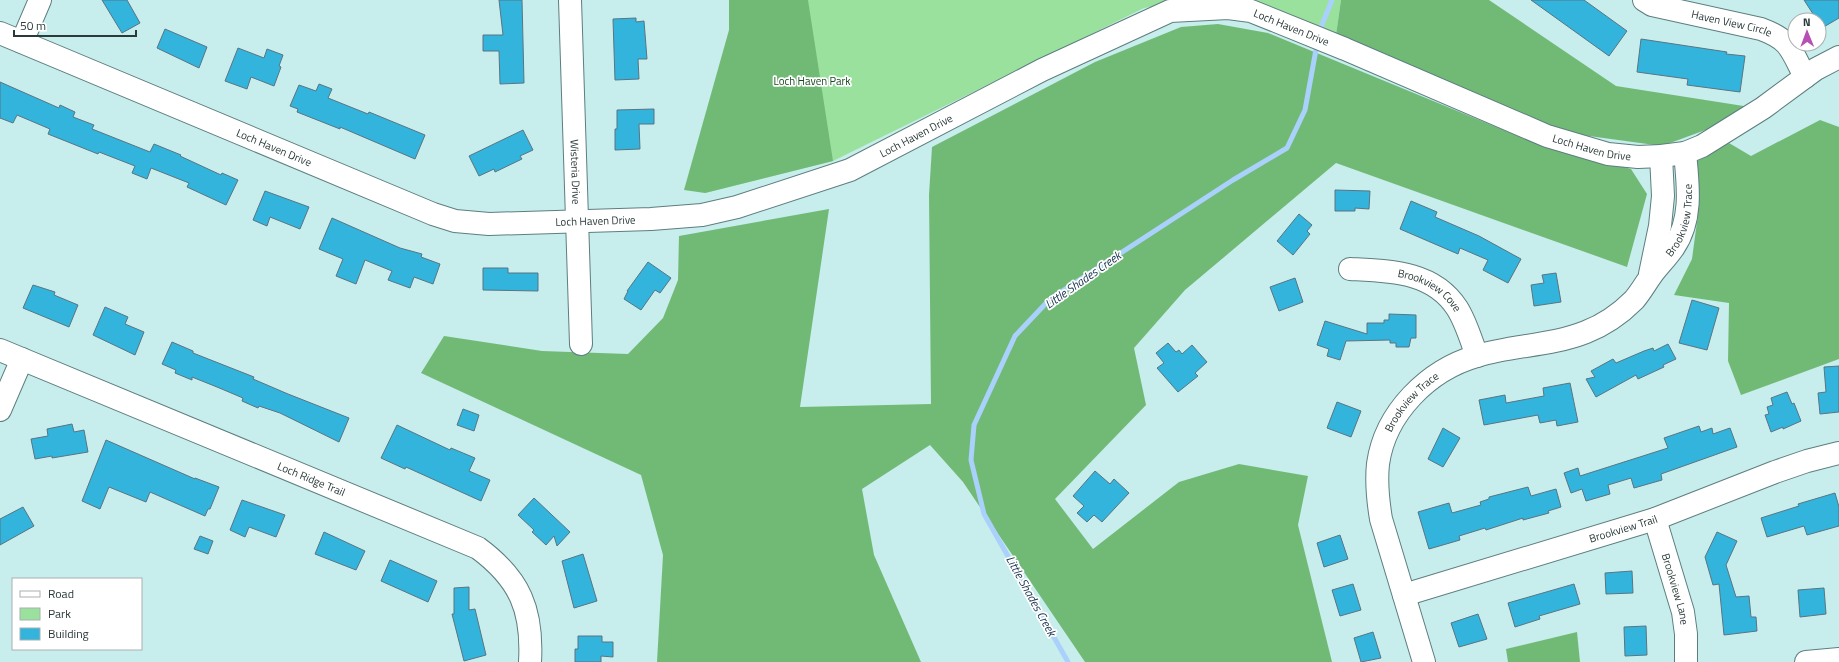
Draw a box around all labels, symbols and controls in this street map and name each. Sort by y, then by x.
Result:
street label: Loch Haven Drive [1251,5,1332,50]
street label: Haven View Circle [1690,6,1775,41]
scale bar [14,12,136,38]
north arrow [1787,12,1827,52]
text: N [1803,14,1811,30]
text: 50 m [20,16,46,35]
park label: Loch Haven Park [773,73,851,89]
street label: Loch Haven Drive [877,110,956,161]
street label: Loch Haven Drive [234,125,315,171]
street label: Loch Haven Drive [1551,130,1632,164]
street label: Wisteria Drive [566,139,585,205]
street label: Brookview Trace [1662,183,1696,260]
street label: Loch Haven Drive [555,211,636,230]
water label: Little Shades Creek [1041,245,1126,313]
street label: Brookview Cove [1396,265,1466,315]
street label: Brookview Trace [1381,368,1442,435]
street label: Loch Ridge Trail [275,458,348,500]
street label: Brookview Trail [1587,511,1660,547]
street label: Brookview Lane [1658,551,1693,626]
water label: Little Shades Creek [1001,552,1062,641]
legend [12,578,142,650]
text: Road [48,584,74,603]
text: Park [48,604,71,623]
text: Building [48,624,89,643]

